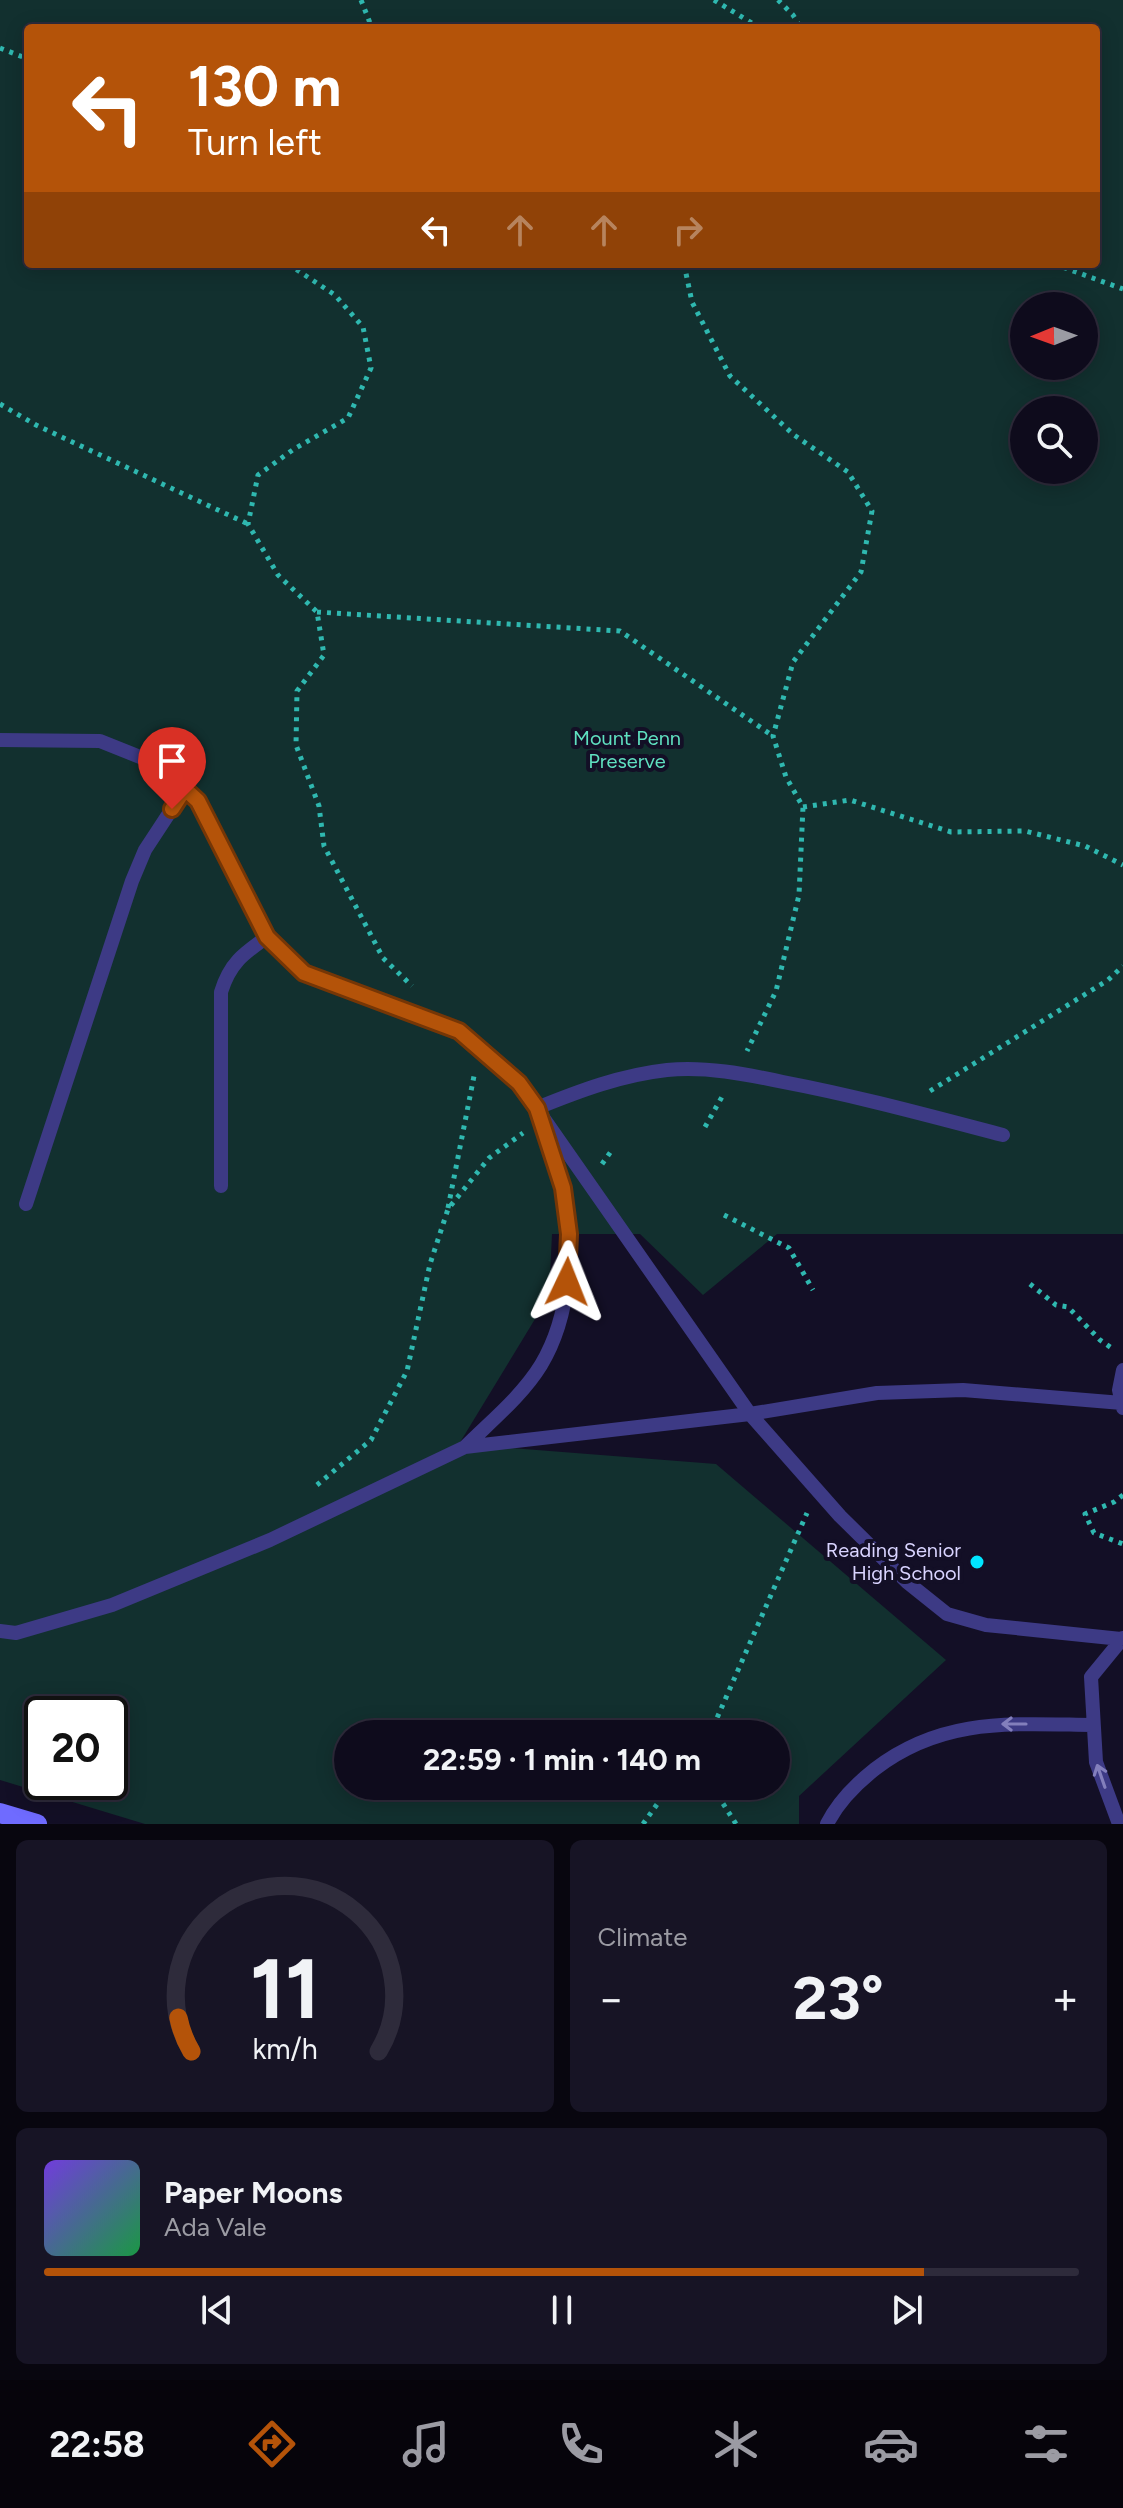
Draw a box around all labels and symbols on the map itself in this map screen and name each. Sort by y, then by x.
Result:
north arrow [1010,292,1098,380]
park label: Mount Penn Preserve [573,726,681,773]
pin [138,727,206,809]
position arrow [525,1240,609,1324]
place label: Reading Senior High School [826,1538,961,1585]
marker: Reading Senior High School [968,1553,986,1571]
speed limit sign: 20 [24,1696,128,1800]
one-way arrow [1001,1717,1028,1732]
one-way arrow [1092,1763,1107,1788]

